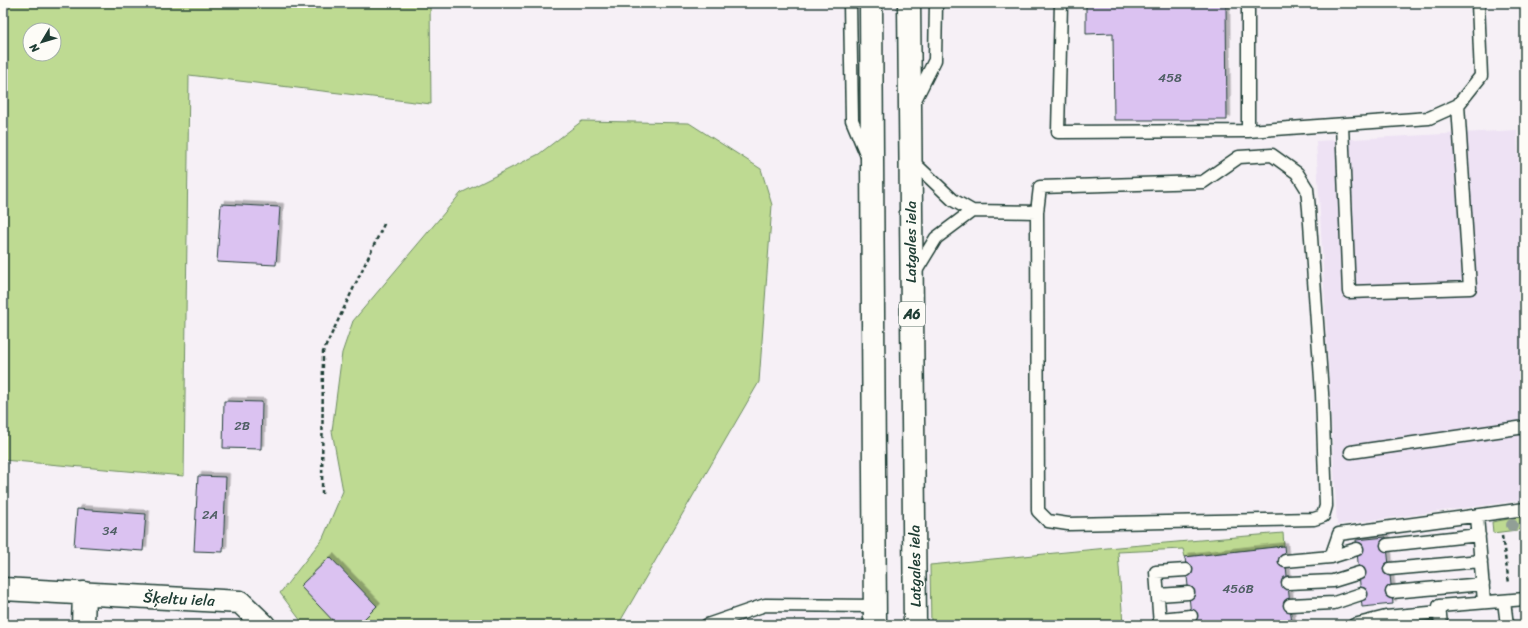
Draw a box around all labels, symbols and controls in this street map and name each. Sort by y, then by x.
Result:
north arrow [22,22,62,62]
text: N [24,39,45,57]
house number: 458 [1158,66,1182,89]
street label: Latgales iela [898,200,924,283]
road number: A6 [899,302,925,326]
house number: 2B [234,414,250,437]
house number: 2A [202,503,218,526]
house number: 34 [102,519,118,542]
street label: Latgales iela [901,524,929,607]
house number: 456B [1222,577,1254,600]
street label: Šķeltu iela [143,584,216,614]

